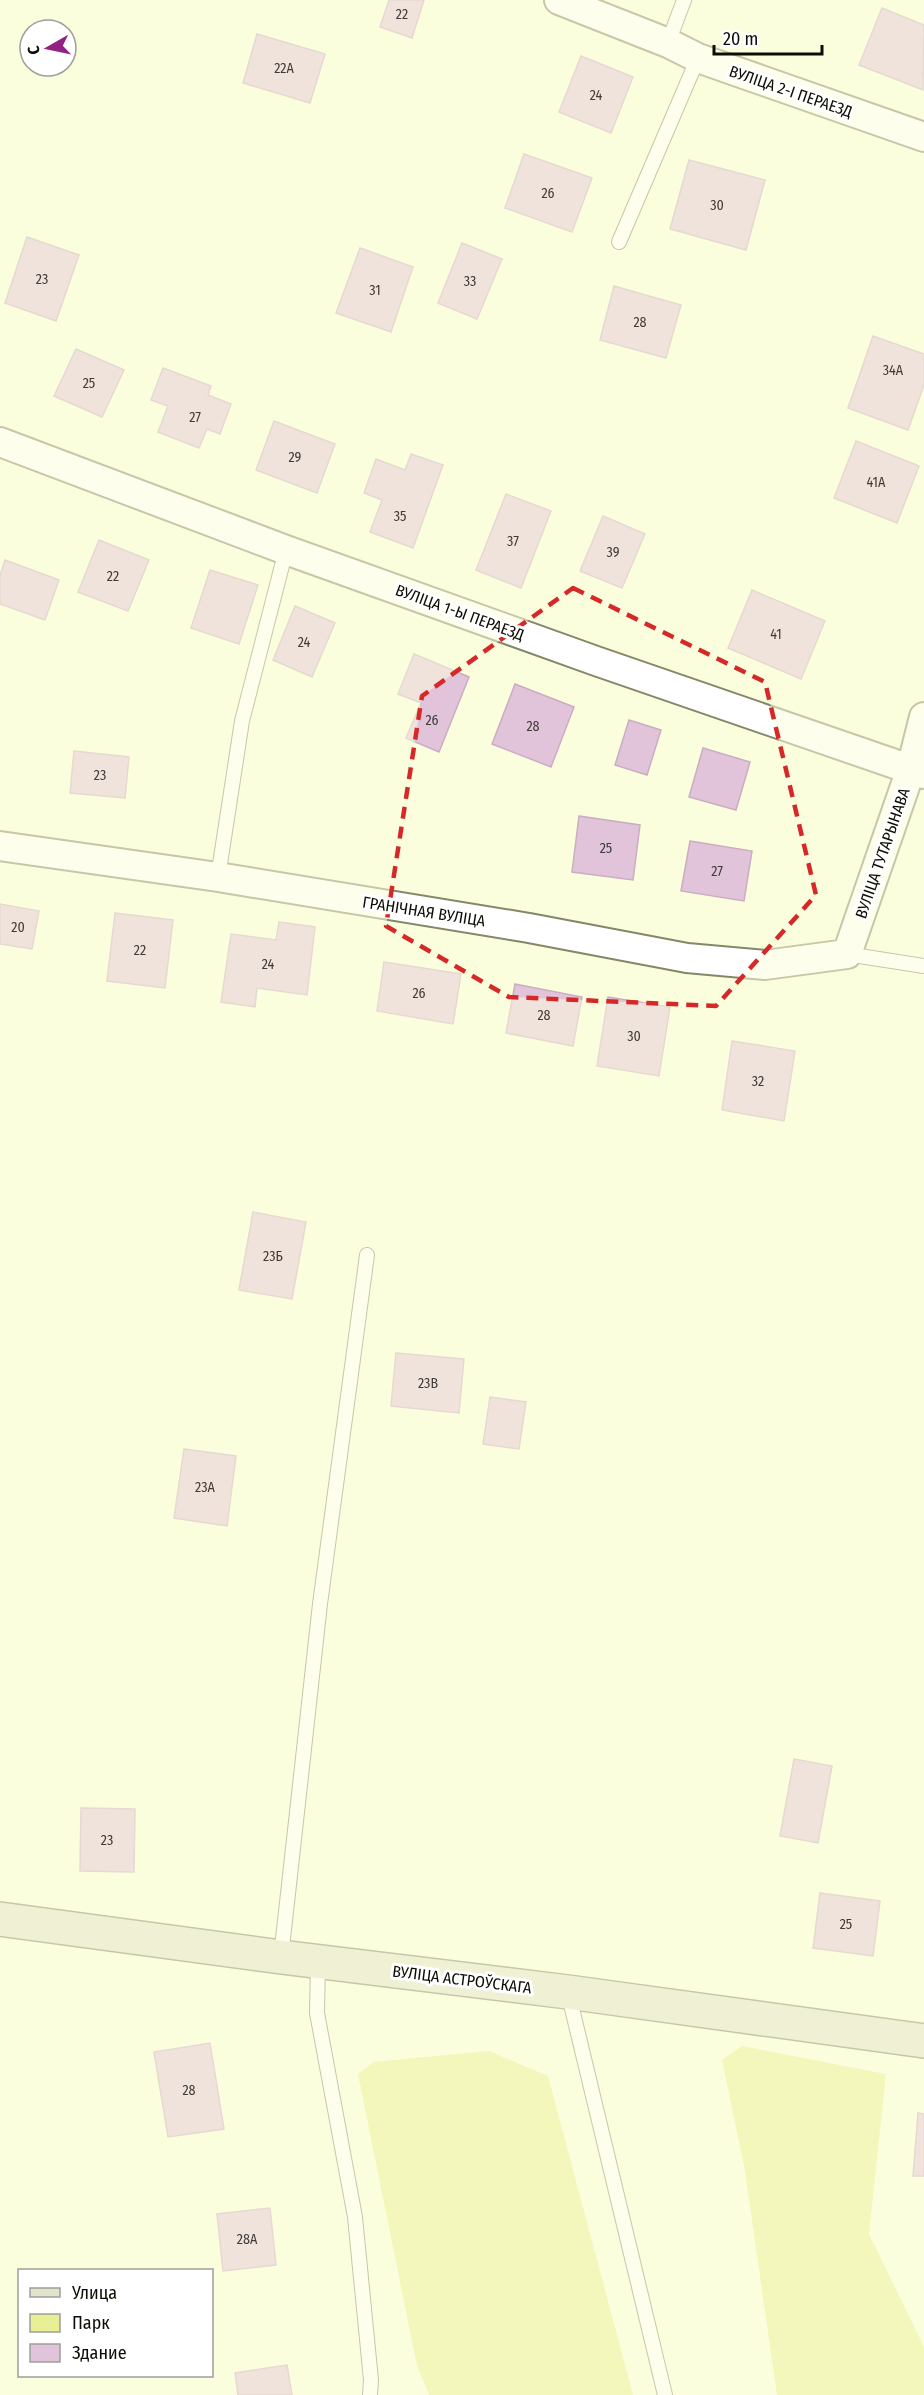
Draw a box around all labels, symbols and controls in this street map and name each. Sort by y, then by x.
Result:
house number: 22 [396,6,408,23]
north arrow [18,18,78,78]
scale bar [714,18,822,56]
text: 20 m [723,28,758,50]
text: С [24,44,44,56]
house number: 22А [274,60,294,77]
street label: ВУЛІЦА 2-І ПЕРАЕЗД [727,62,855,121]
house number: 24 [590,87,603,104]
house number: 26 [541,185,555,202]
house number: 30 [710,197,724,214]
house number: 23 [36,271,48,288]
house number: 33 [464,273,476,290]
house number: 31 [369,282,381,299]
house number: 28 [633,314,647,331]
house number: 34А [883,362,904,379]
house number: 25 [83,375,95,392]
house number: 27 [189,409,201,426]
house number: 29 [289,449,302,466]
house number: 41А [867,474,886,491]
house number: 35 [394,508,406,525]
house number: 37 [507,533,519,550]
house number: 39 [607,544,620,561]
house number: 22 [107,568,119,585]
street label: ВУЛІЦА 1-Ы ПЕРАЕЗД [393,580,527,645]
house number: 41 [770,626,782,643]
house number: 24 [298,634,311,651]
house number: 26 [425,712,439,729]
house number: 28 [526,718,540,735]
house number: 23 [94,767,106,784]
street label: ВУЛІЦА ТУТАРЫНАВА [851,785,914,921]
house number: 25 [600,840,612,857]
house number: 27 [711,863,723,880]
street label: ГРАНІЧНАЯ ВУЛІЦА [361,892,487,931]
house number: 20 [11,919,25,936]
house number: 22 [134,942,146,959]
house number: 24 [262,956,275,973]
house number: 26 [412,985,426,1002]
house number: 28 [537,1007,551,1024]
house number: 30 [627,1028,641,1045]
house number: 32 [752,1073,764,1090]
house number: 23Б [263,1248,283,1265]
house number: 23В [418,1375,438,1392]
house number: 23А [195,1479,216,1496]
house number: 23 [101,1832,113,1849]
house number: 25 [840,1916,852,1933]
street label: ВУЛІЦА АСТРОЎСКАГА [391,1962,533,1998]
house number: 28 [182,2082,196,2099]
house number: 28А [237,2231,258,2248]
legend [18,2269,213,2377]
text: Улица [71,2282,117,2304]
text: Парк [72,2312,110,2334]
text: Здание [72,2342,127,2364]

